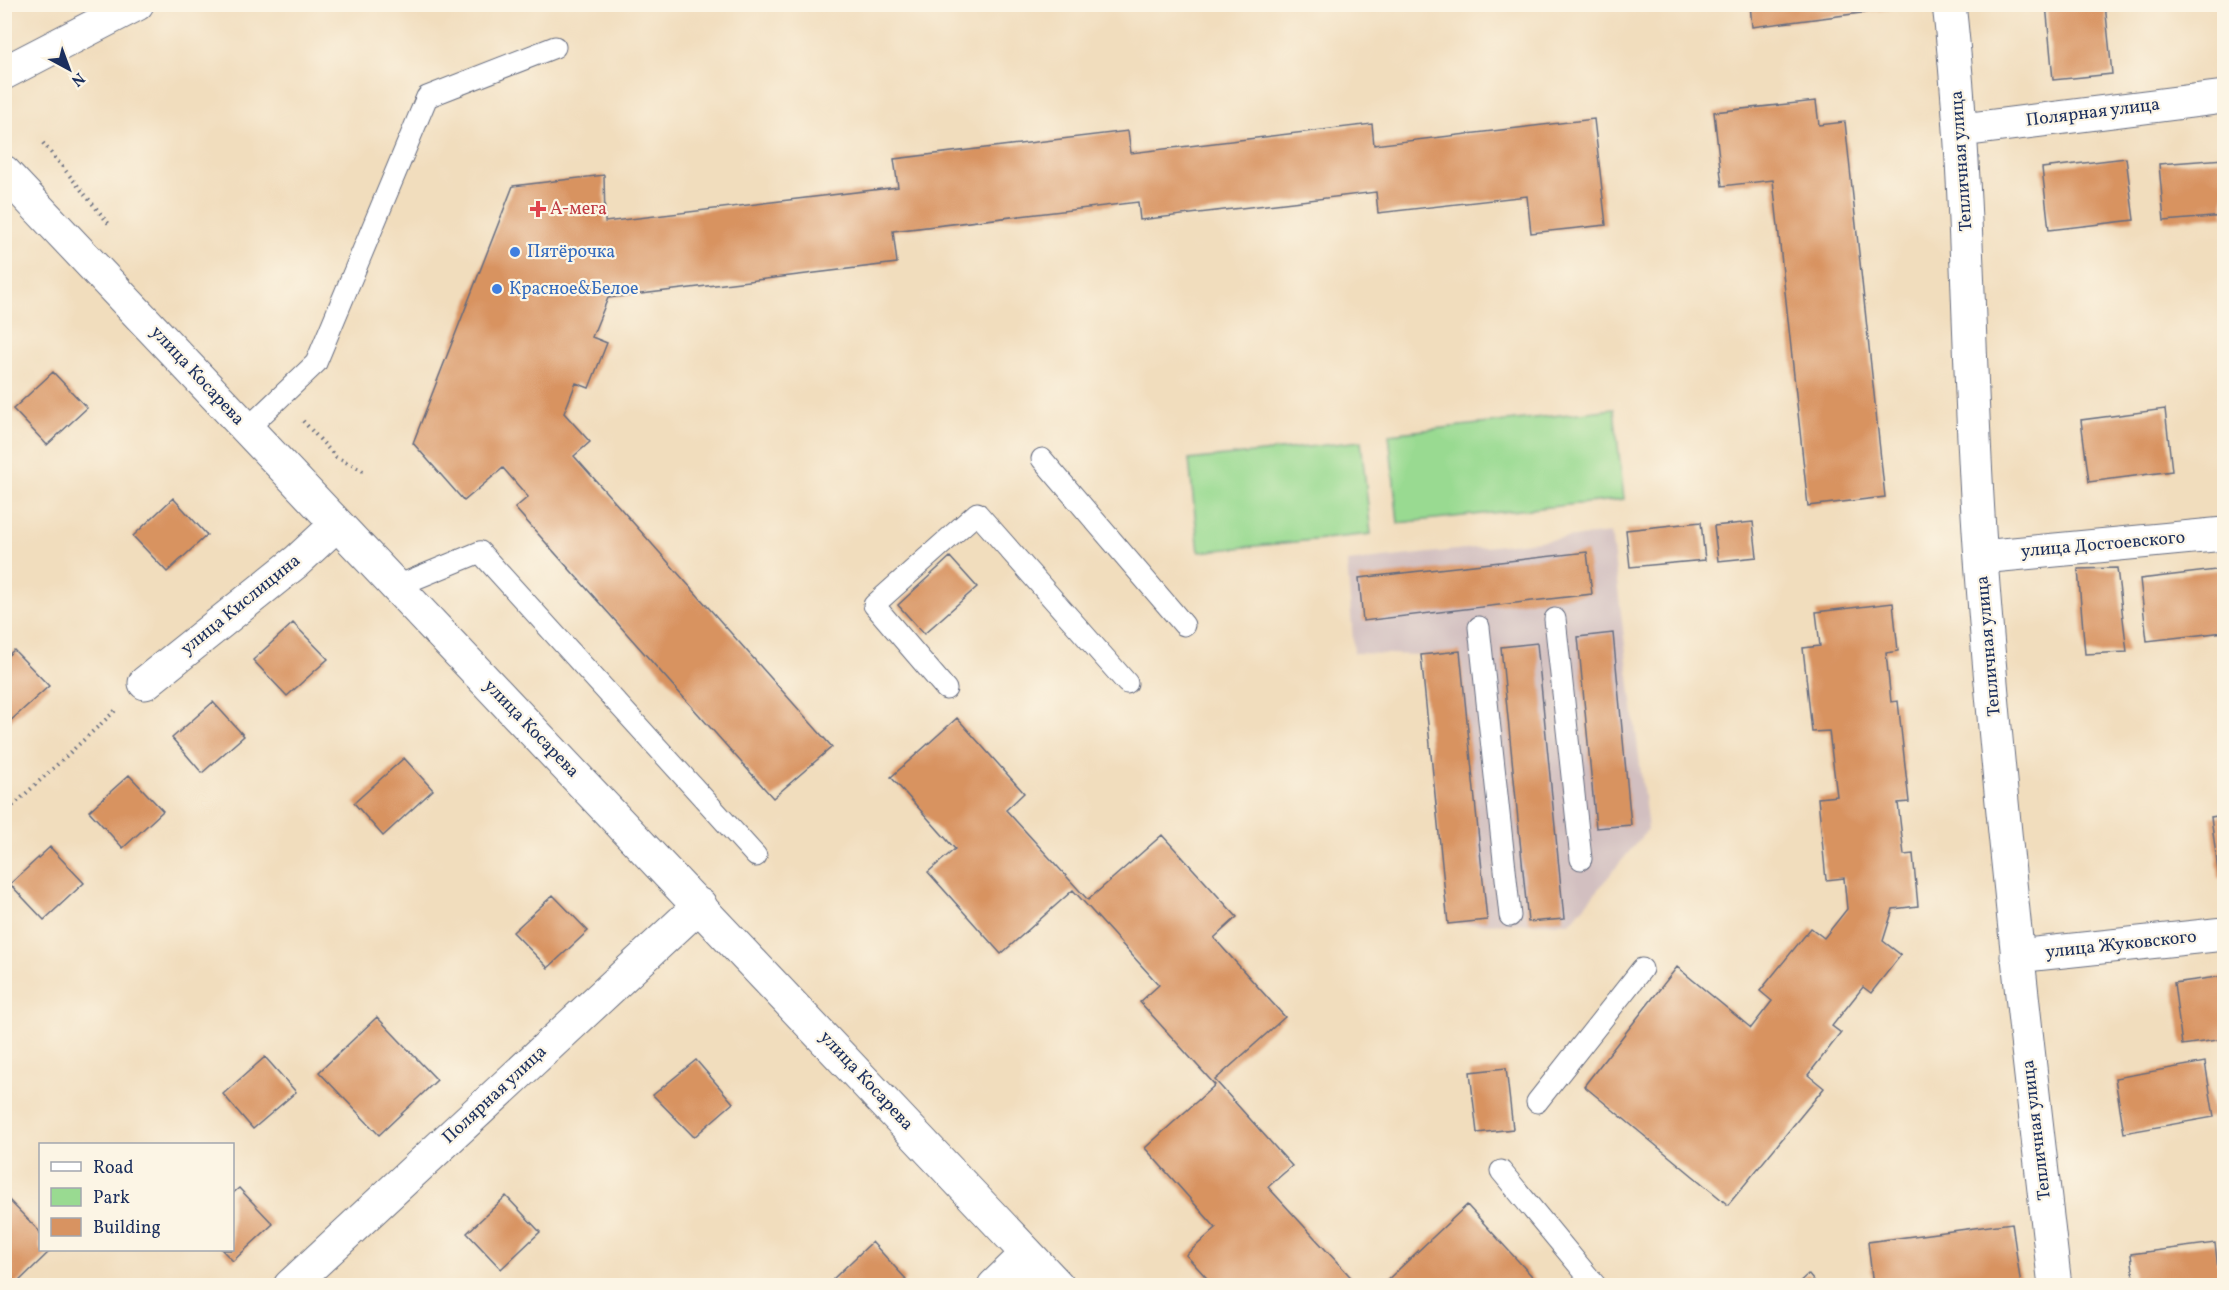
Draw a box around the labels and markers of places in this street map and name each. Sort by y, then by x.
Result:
place label: А-мега [550,197,607,222]
marker: А-мега [531,202,545,216]
place label: Пятёрочка [527,240,615,265]
marker: Пятёрочка [508,245,522,259]
place label: Красное&Белое [509,277,639,302]
marker: Красное&Белое [490,282,504,296]

